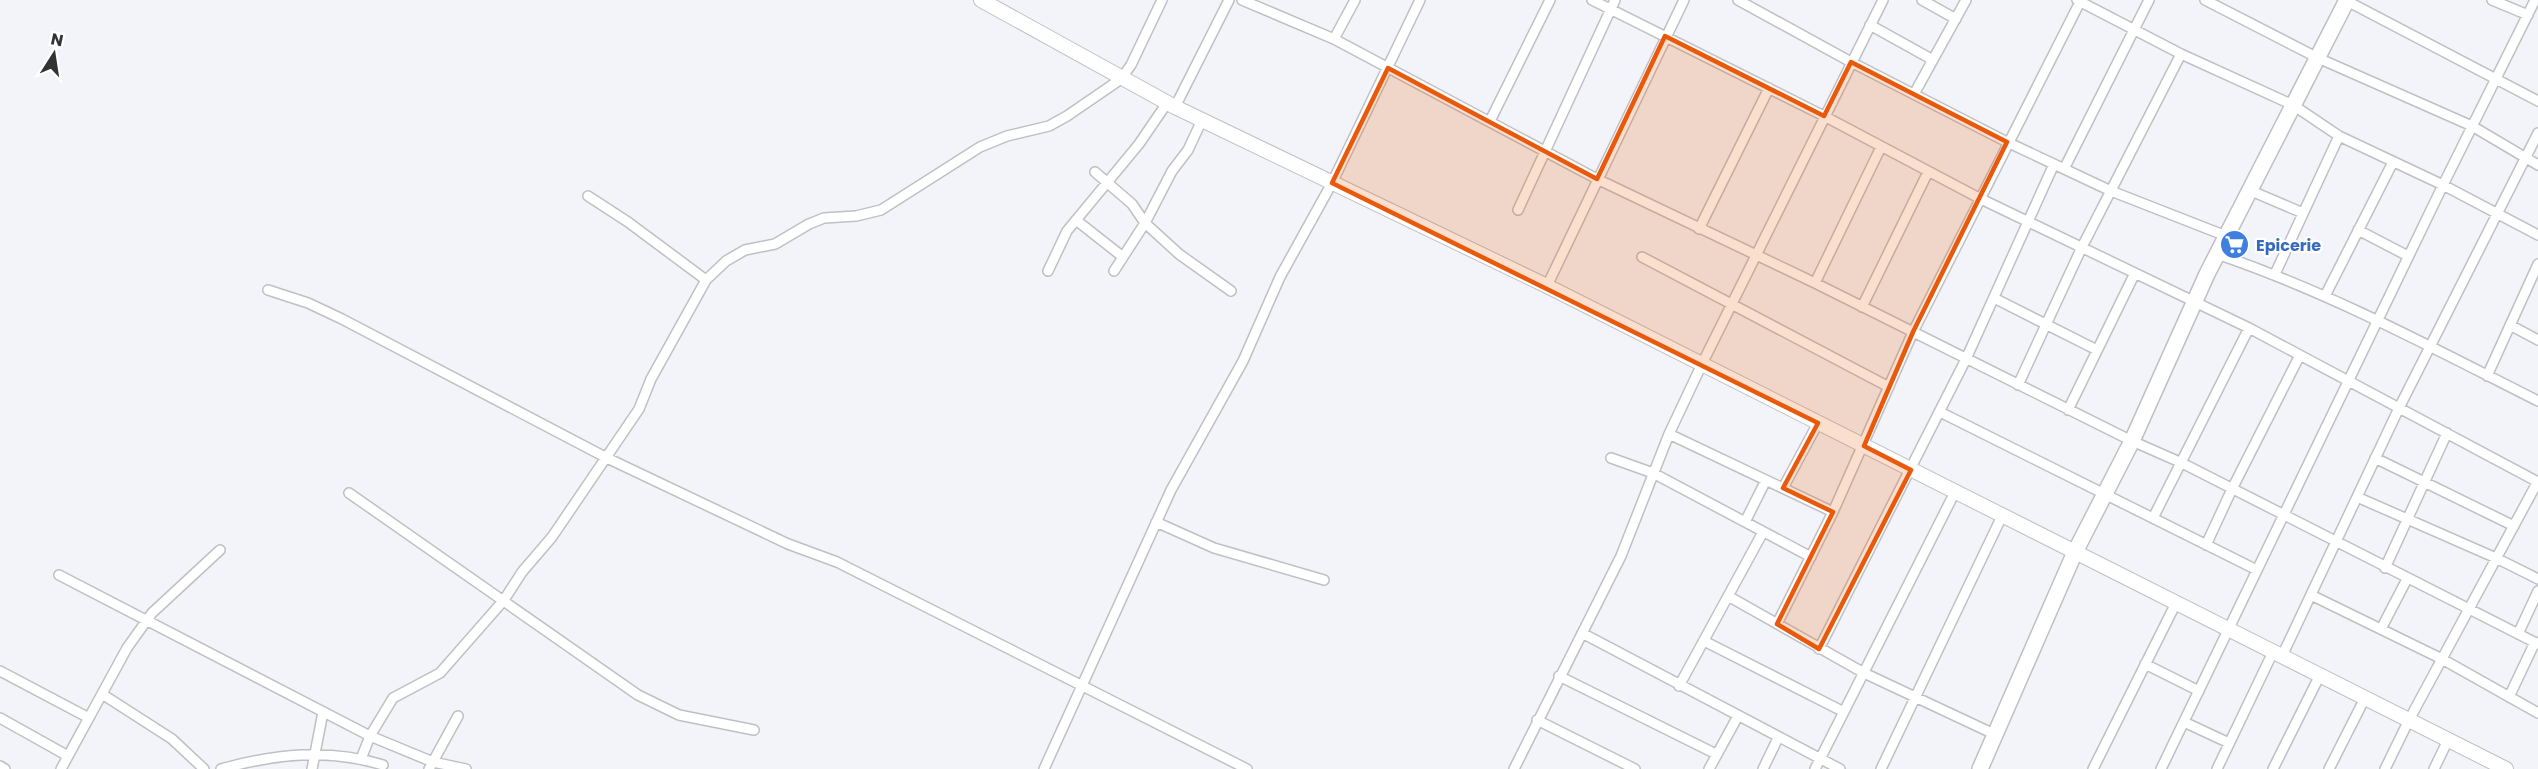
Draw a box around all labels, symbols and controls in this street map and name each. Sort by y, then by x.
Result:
north arrow [24,24,84,84]
text: N [49,27,65,52]
supermarket icon: Epicerie [2219,229,2251,261]
place label: Epicerie [2256,234,2321,257]

